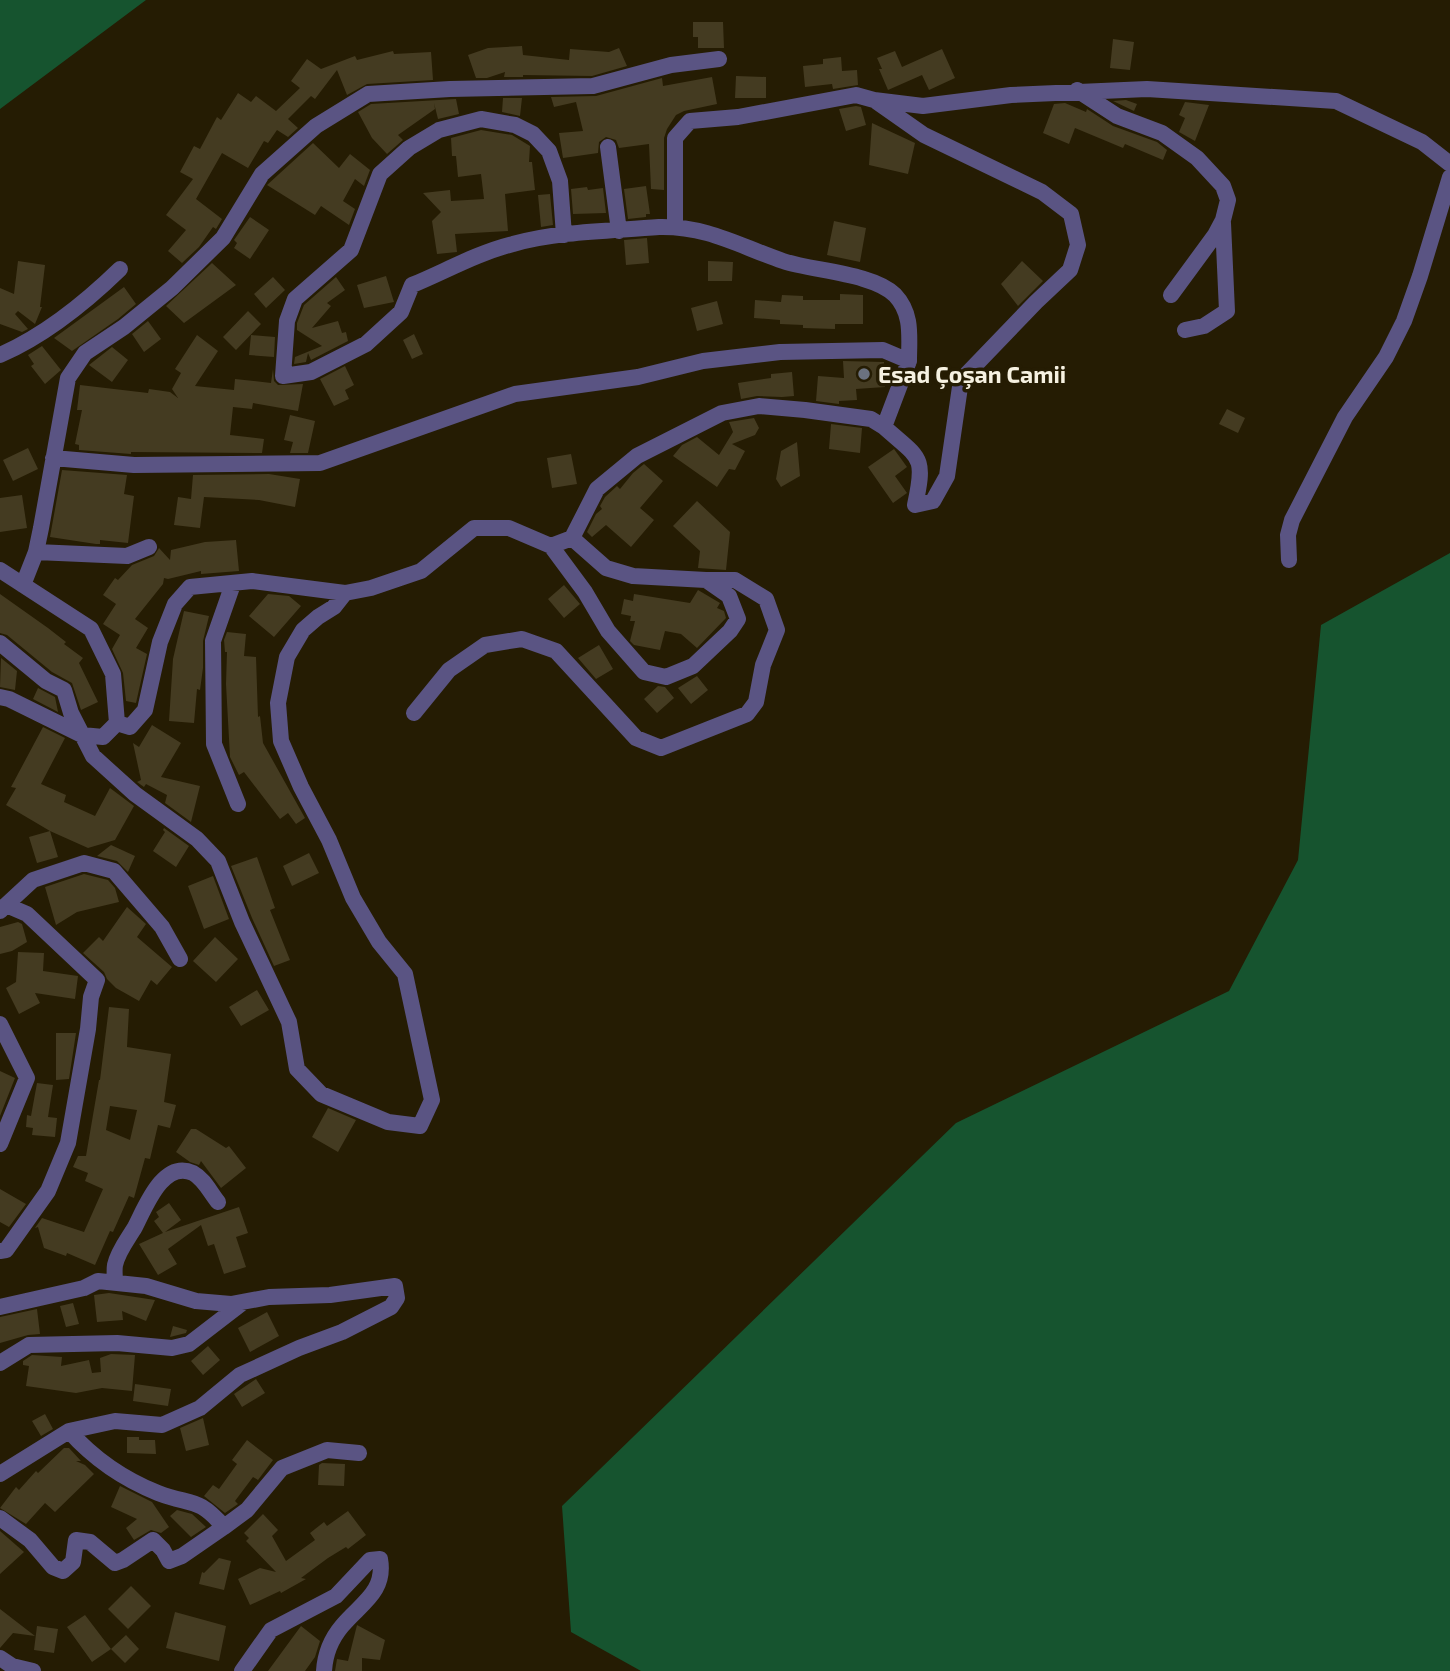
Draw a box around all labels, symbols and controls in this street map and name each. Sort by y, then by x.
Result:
place label: Esad Çoşan Camii [878,360,1066,390]
marker: Esad Çoşan Camii [856,366,872,382]

